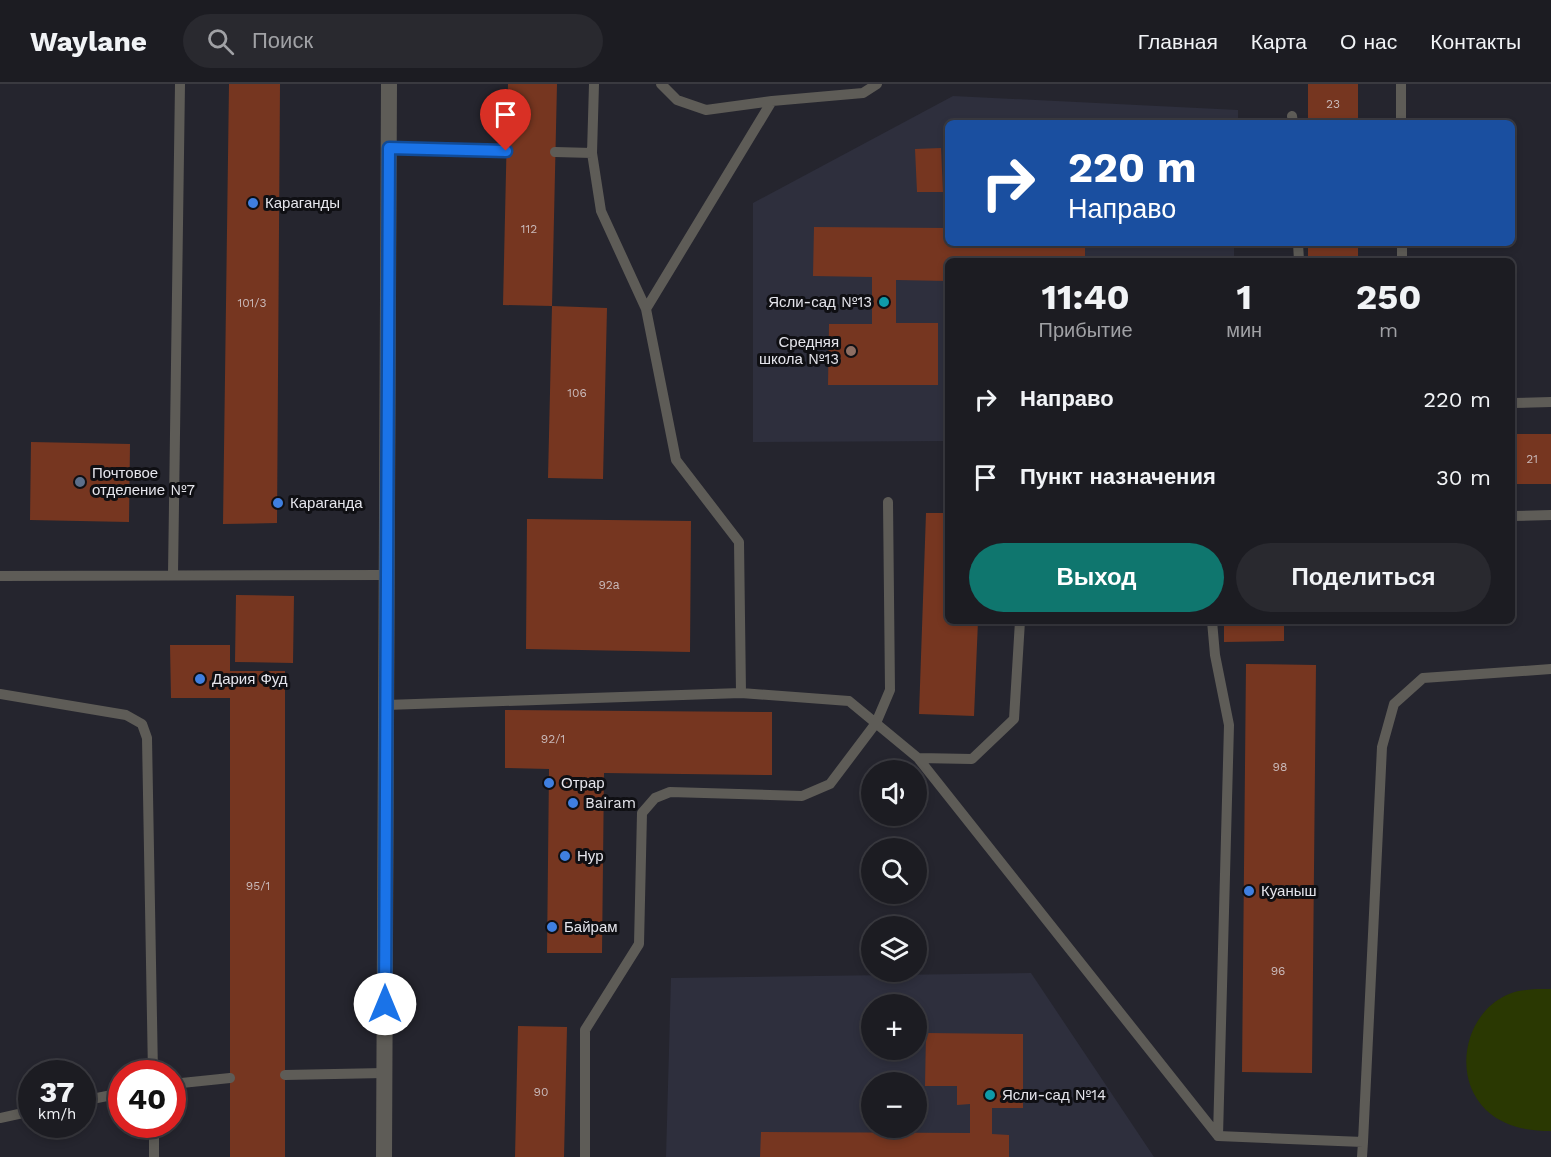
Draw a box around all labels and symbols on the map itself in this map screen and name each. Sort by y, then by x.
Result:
pin [480,89,531,151]
house number: 23 [1326,97,1340,111]
place label: Караганды [265,194,340,212]
marker: Караганды [246,196,260,210]
house number: 112 [521,222,537,236]
place label: Ясли-сад №13 [768,293,872,311]
marker: Ясли-сад №13 [877,295,891,309]
house number: 101/3 [237,296,267,310]
place label: Средняя школа №13 [759,333,839,368]
marker: Средняя школа №13 [844,344,858,358]
house number: 106 [567,386,587,400]
house number: 21 [1526,452,1538,466]
place label: Почтовое отделение №7 [92,464,195,499]
marker: Почтовое отделение №7 [73,475,87,489]
place label: Караганда [290,494,363,512]
marker: Караганда [271,496,285,510]
house number: 92а [598,578,620,592]
place label: Дария Фуд [212,670,288,688]
marker: Дария Фуд [193,672,207,686]
house number: 92/1 [541,732,565,746]
house number: 98 [1273,760,1287,774]
place label: Отрар [561,774,605,792]
marker: Отрар [542,776,556,790]
place label: Bairam [585,794,636,812]
marker: Bairam [566,796,580,810]
place label: Нур [577,847,604,865]
marker: Нур [558,849,572,863]
house number: 95/1 [246,879,270,893]
place label: Куаныш [1261,882,1317,900]
marker: Куаныш [1242,884,1256,898]
place label: Байрам [564,918,618,936]
marker: Байрам [545,920,559,934]
house number: 96 [1271,964,1285,978]
position arrow [353,972,417,1036]
speed limit sign: 40 [108,1060,186,1138]
house number: 90 [534,1085,548,1099]
place label: Ясли-сад №14 [1002,1086,1106,1104]
marker: Ясли-сад №14 [983,1088,997,1102]

